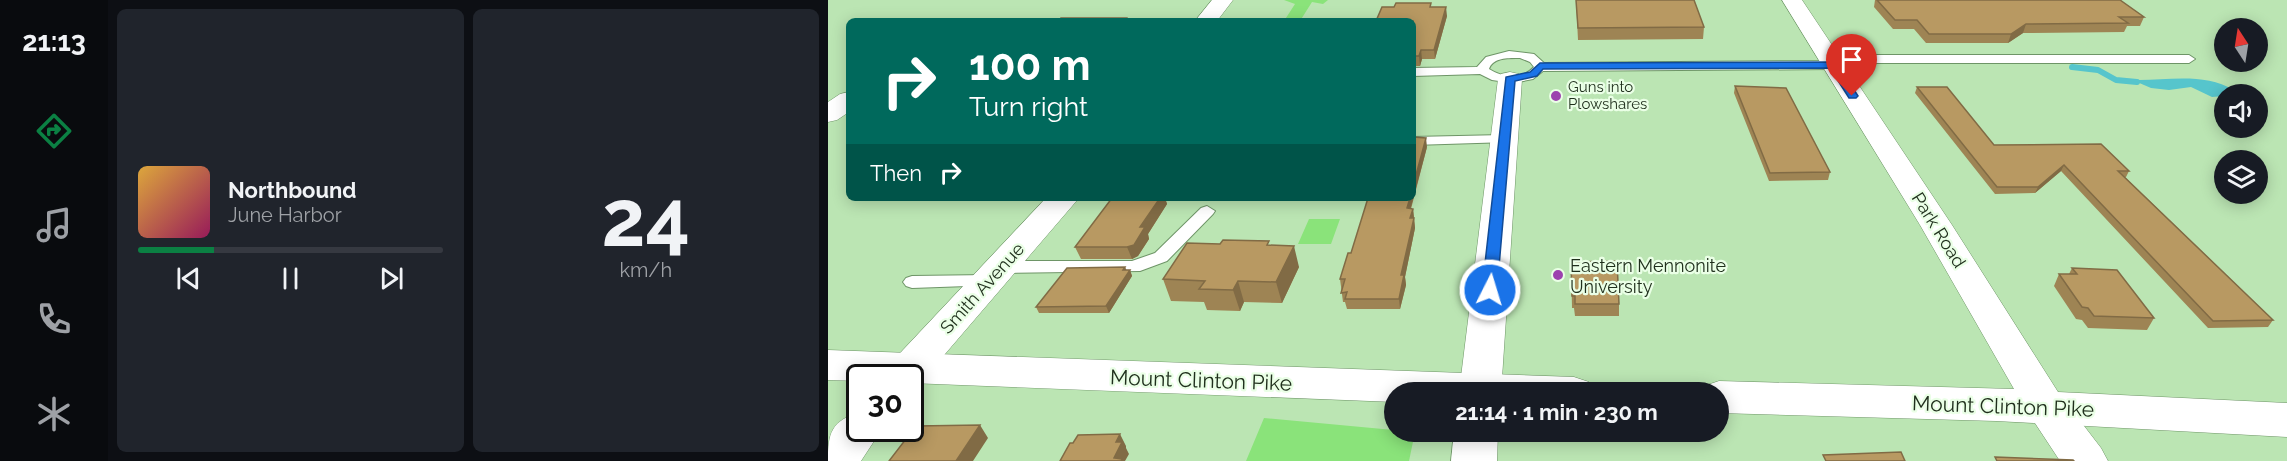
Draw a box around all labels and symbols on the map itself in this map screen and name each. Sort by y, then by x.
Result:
north arrow [2214,18,2268,72]
pin [1826,34,1877,96]
place label: Guns into Plowshares [1568,78,1647,113]
marker: Guns into Plowshares [1549,89,1563,103]
street label: Park Road [1908,189,1970,271]
street label: Smith Avenue [936,238,1029,338]
place label: Eastern Mennonite University [1570,255,1726,297]
position arrow [1458,258,1522,322]
marker: Eastern Mennonite University [1551,268,1565,282]
speed limit sign: 30 [846,364,924,442]
street label: Mount Clinton Pike [1110,364,1292,396]
street label: Mount Clinton Pike [1912,390,2094,422]

